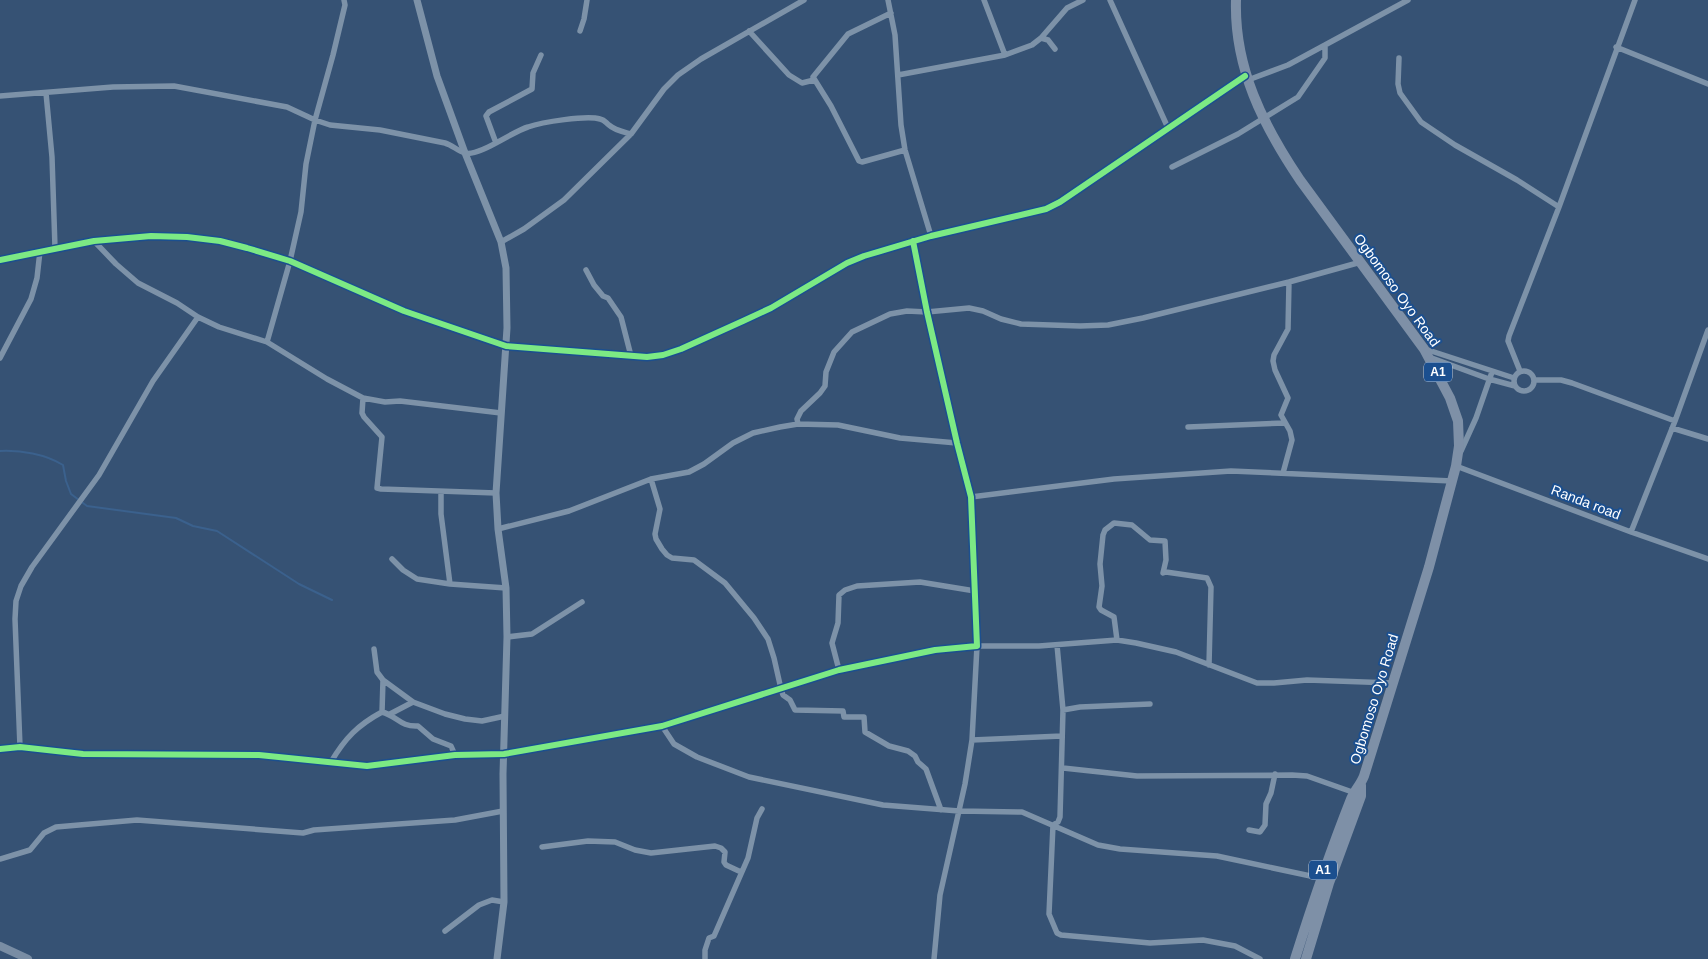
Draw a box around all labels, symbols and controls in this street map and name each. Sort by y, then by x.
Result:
street label: Ogbomoso Oyo Road [1351,231,1443,349]
road number: A1 [1424,362,1452,382]
street label: Randa road [1549,481,1623,523]
street label: Ogbomoso Oyo Road [1347,632,1401,766]
road number: A1 [1309,860,1337,880]

